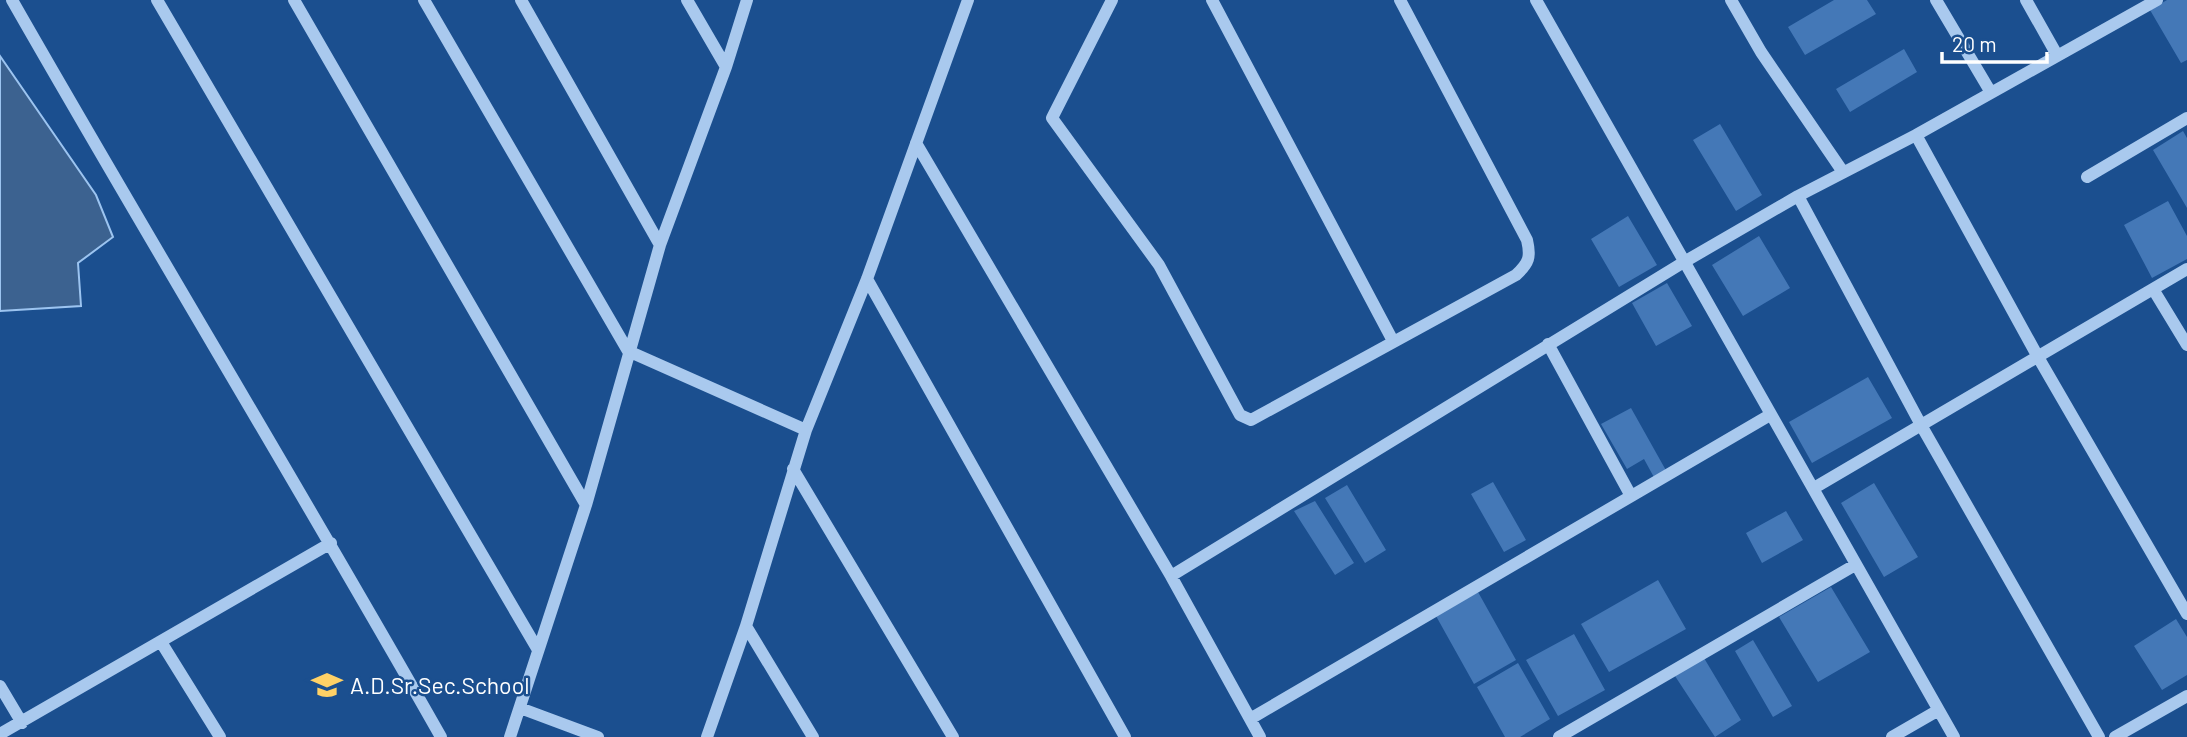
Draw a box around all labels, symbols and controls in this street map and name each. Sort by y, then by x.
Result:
scale bar [1942,21,2047,65]
text: 20 m [1952,31,1997,56]
school or university icon: A.D.Sr.Sec.School [310,668,344,702]
place label: A.D.Sr.Sec.School [350,671,529,699]

